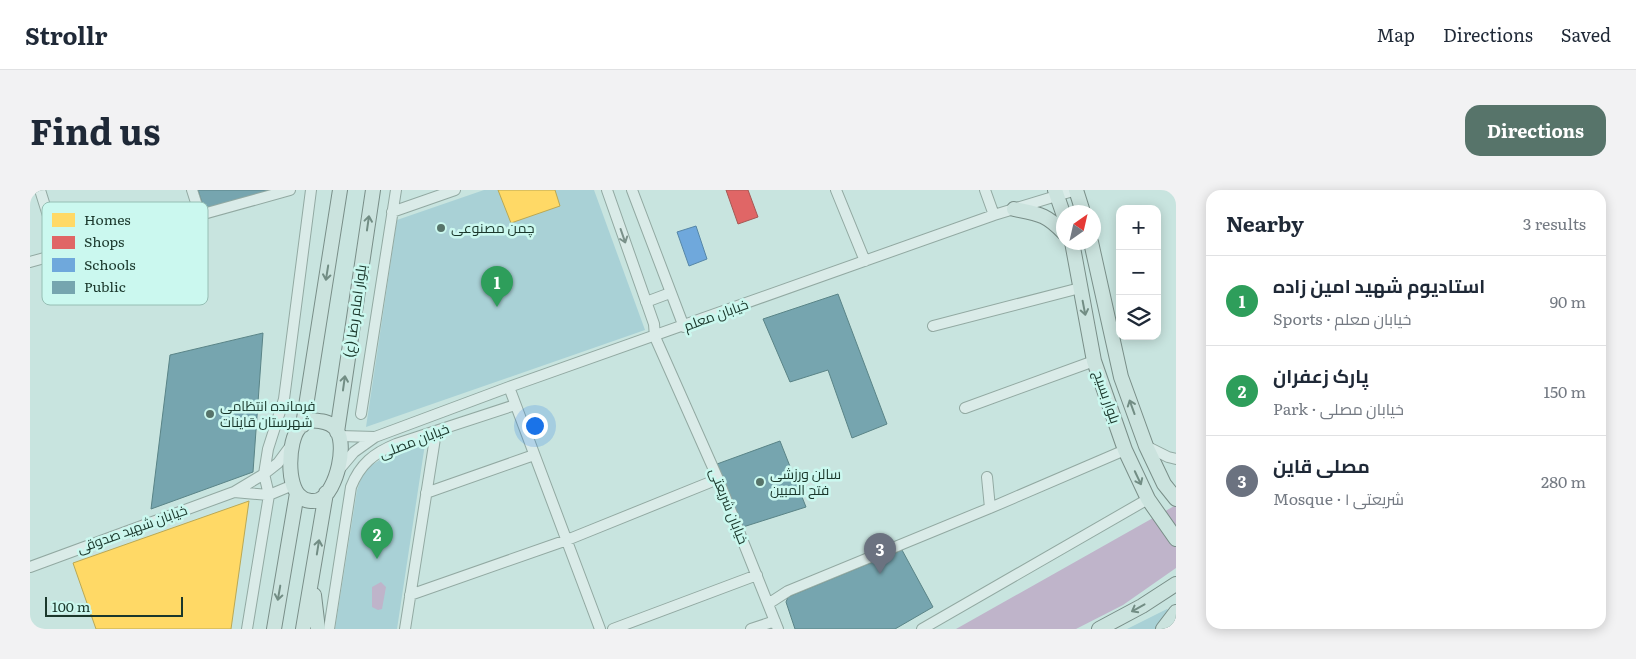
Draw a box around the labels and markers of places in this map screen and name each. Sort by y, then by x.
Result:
place label: چمن مصنوعی [451,217,535,238]
marker: چمن مصنوعی [435,222,447,234]
pin: 1 [481,266,513,307]
place label: فرمانده انتظامی شهرستان قاینات [220,395,316,431]
marker: فرمانده انتظامی شهرستان قاینات [204,408,216,420]
place label: سالن ورزشی فتح المبین [770,463,841,499]
marker: سالن ورزشی فتح المبین [754,476,766,488]
pin: 2 [361,518,393,559]
pin: 3 [864,533,896,574]

